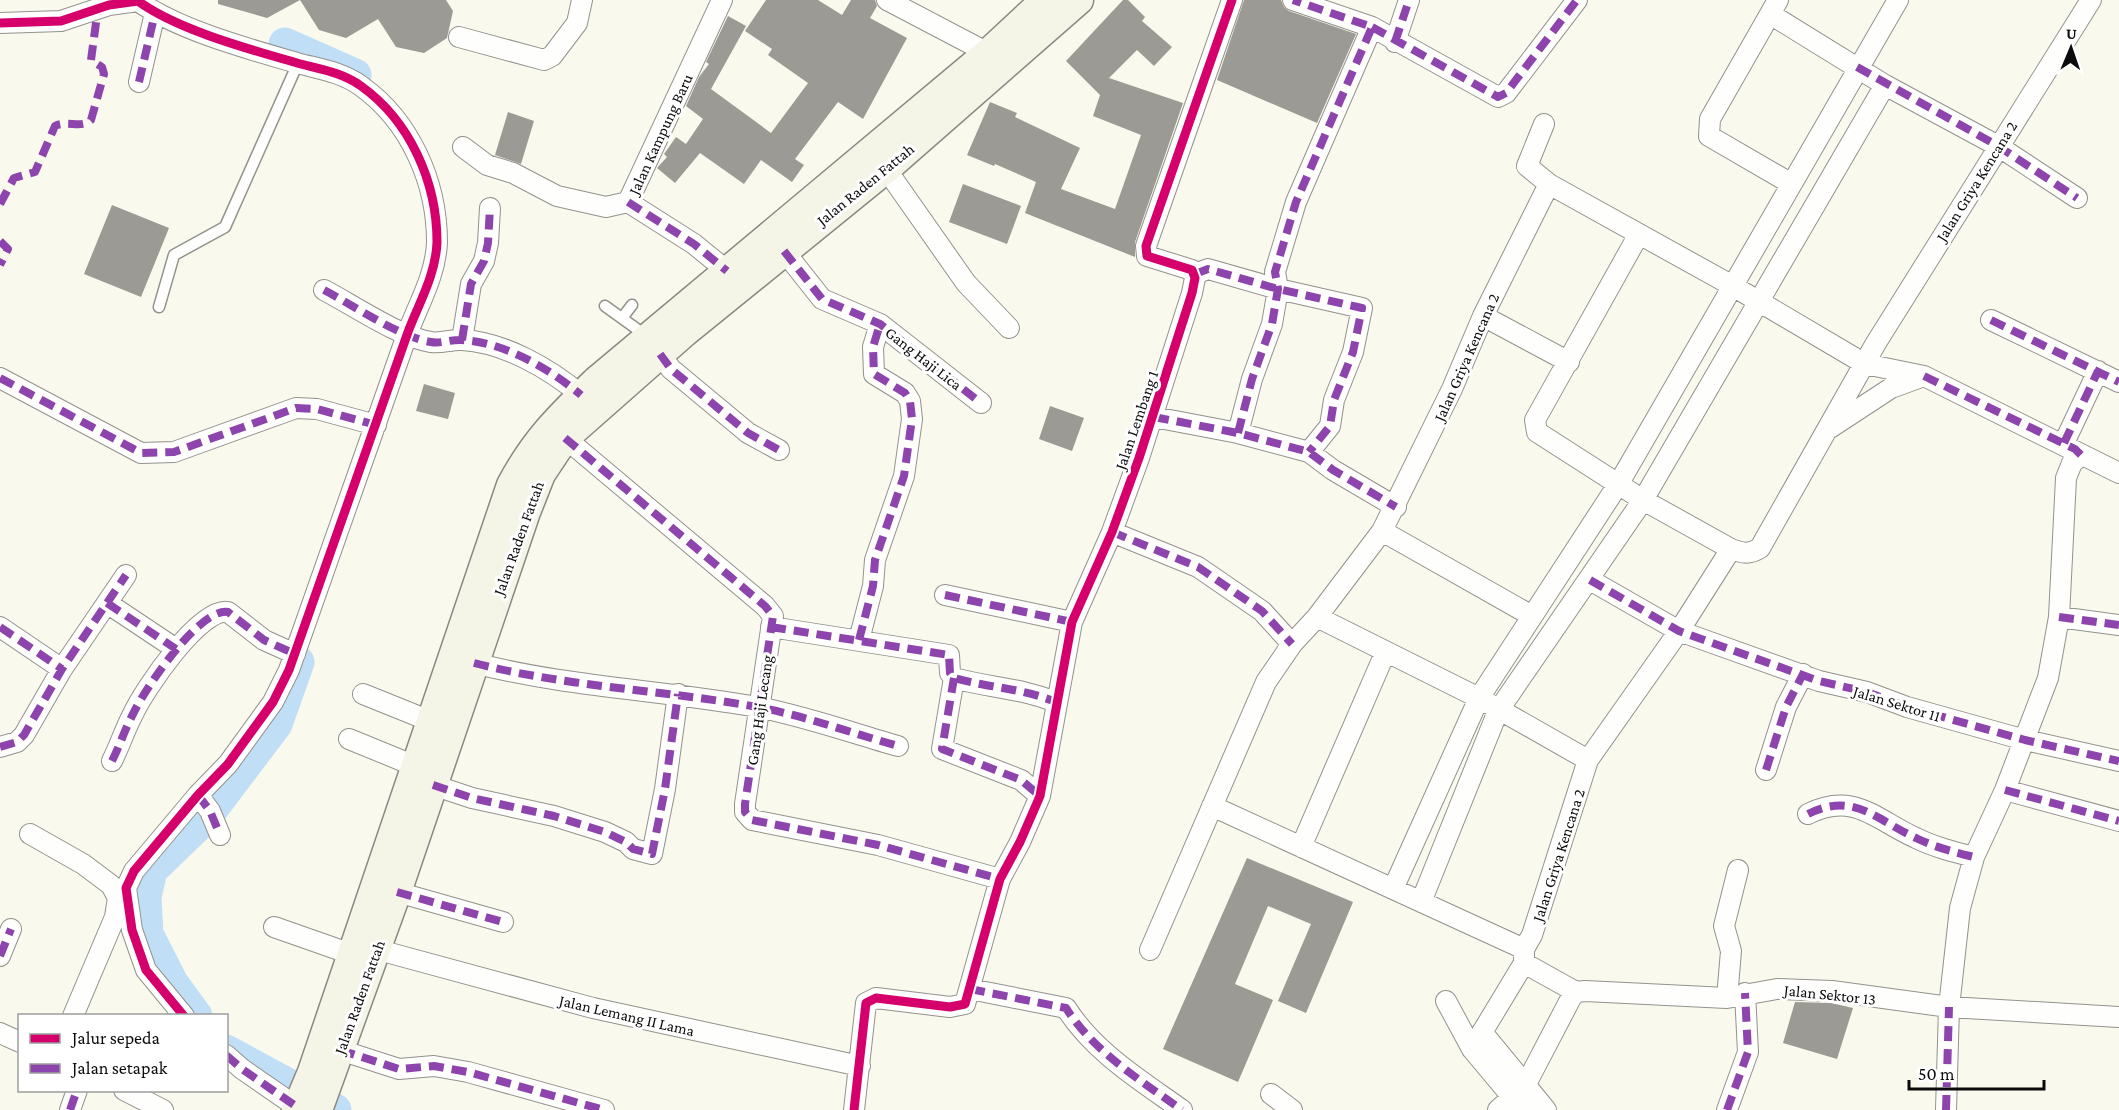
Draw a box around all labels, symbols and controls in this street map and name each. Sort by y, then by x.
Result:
north arrow [2041,18,2101,78]
text: U [2066,25,2077,42]
street label: Jalan Kampung Baru [624,71,697,199]
street label: Jalan Griya Kencana 2 [1932,118,2021,247]
street label: Jalan Raden Fattah [812,140,918,231]
street label: Jalan Griya Kencana 2 [1430,290,1503,426]
street label: Gang Haji Lica [882,323,966,395]
street label: Jalan Lembang 1 [1111,368,1162,474]
street label: Jalan Raden Fattah [489,479,548,600]
street label: Gang Haji Lecang [743,654,777,766]
street label: Jalan Sektor 11 [1849,682,1942,726]
street label: Jalan Griya Kencana 2 [1528,786,1589,926]
street label: Jalan Raden Fattah [330,938,389,1059]
street label: Jalan Sektor 13 [1781,981,1877,1009]
street label: Jalan Lemang II Lama [555,991,697,1040]
legend [18,1014,228,1092]
text: Jalur sepeda [70,1028,160,1048]
scale bar [1909,1053,2044,1091]
text: Jalan setapak [70,1058,168,1078]
text: 50 m [1918,1064,1955,1084]

